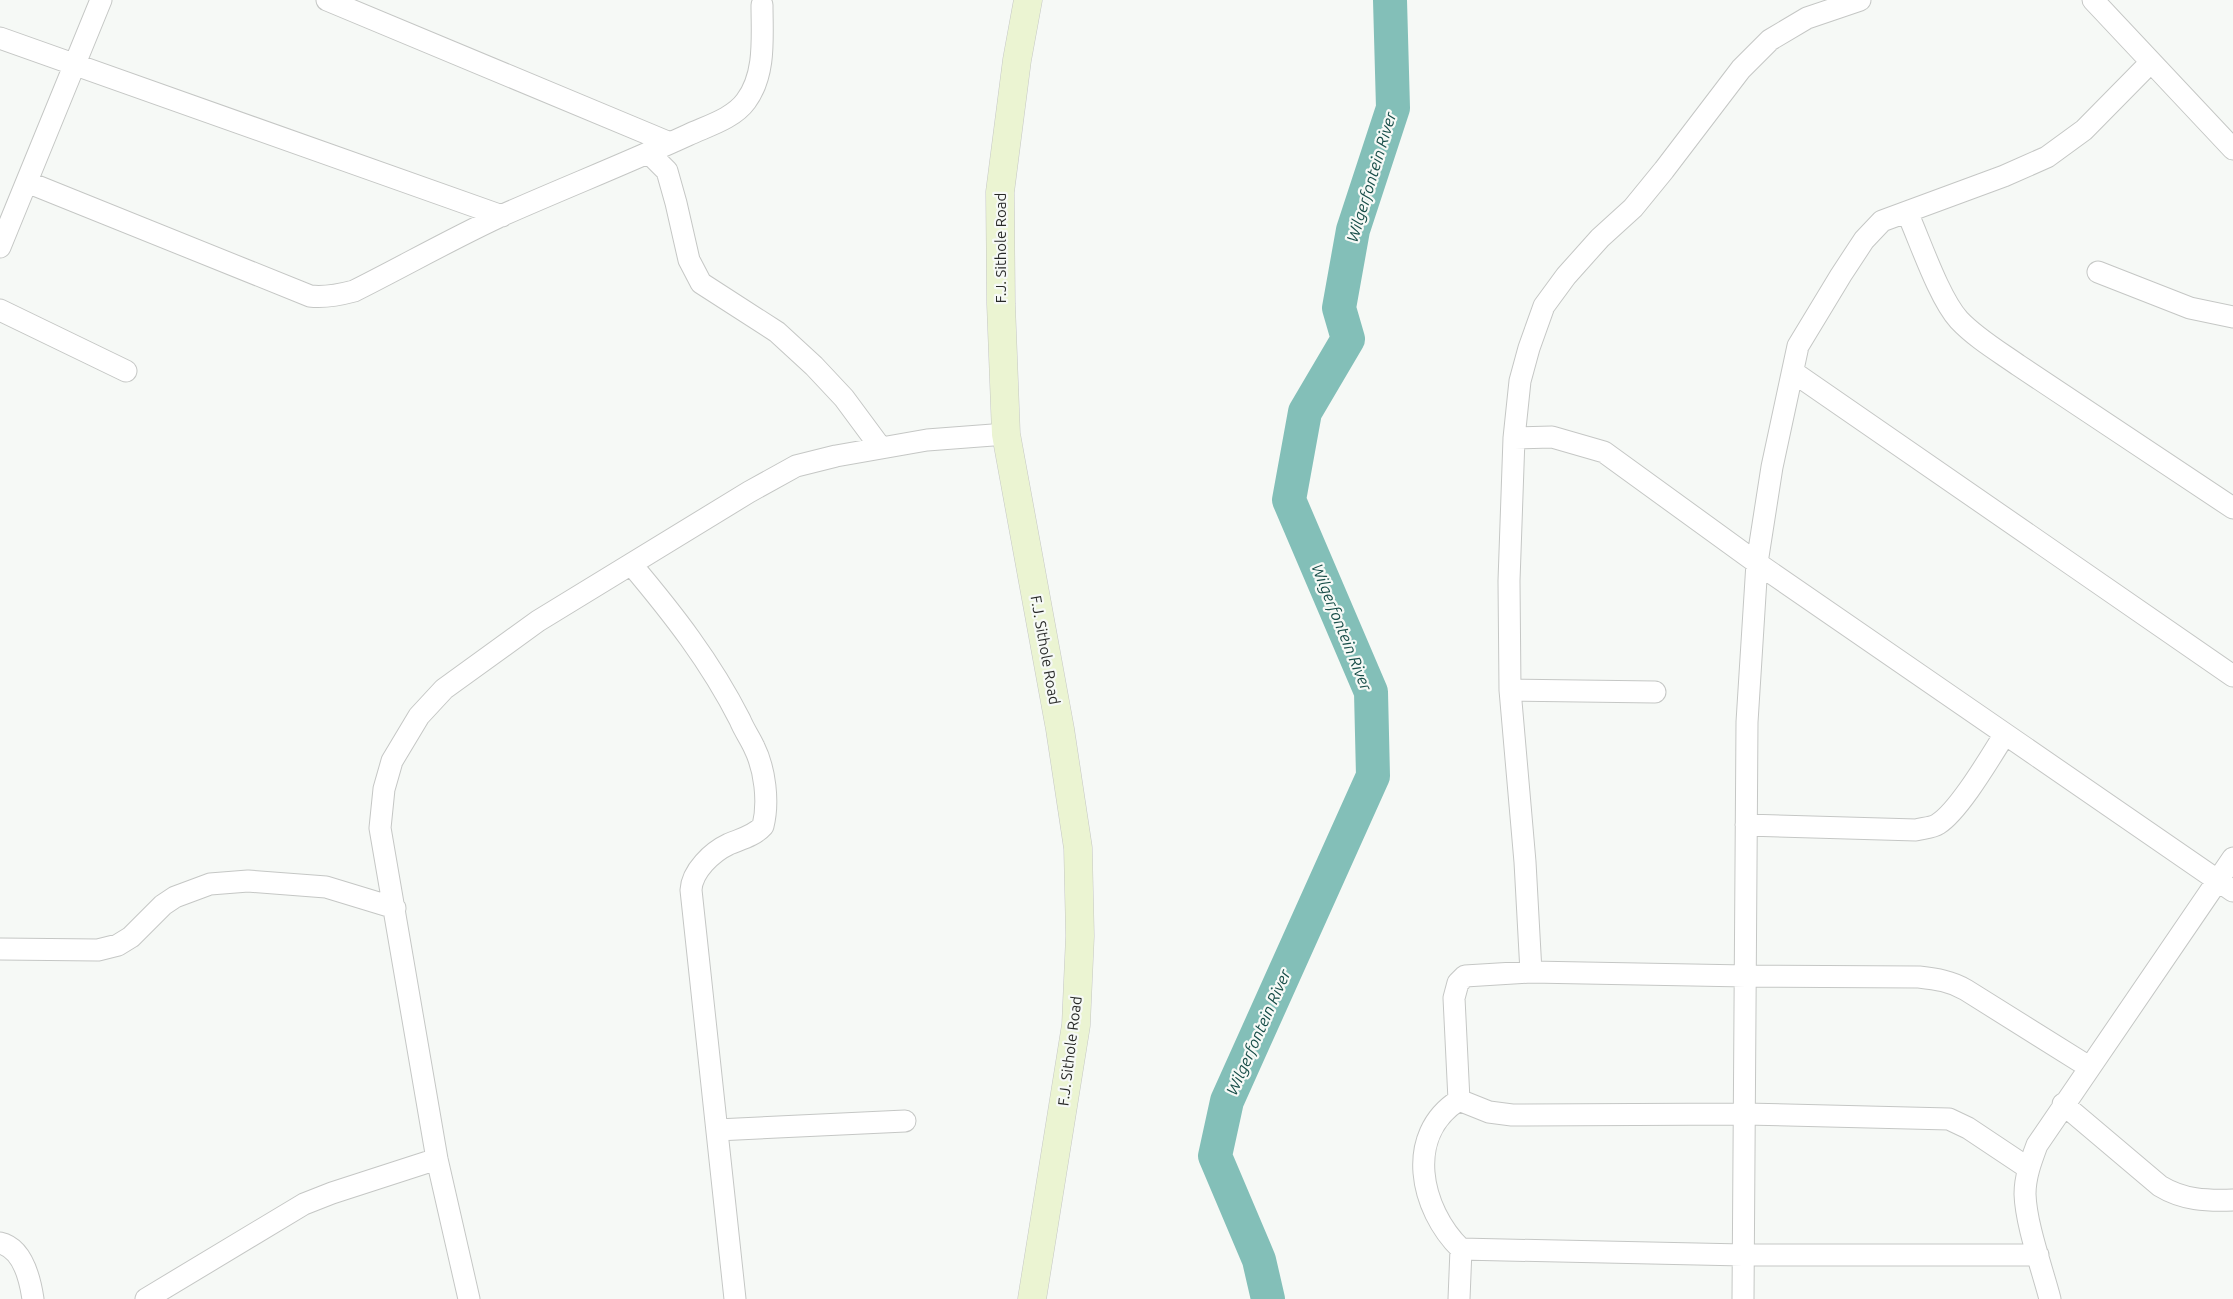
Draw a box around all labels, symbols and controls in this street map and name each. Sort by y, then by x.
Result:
water label: Wilgerfontein River [1343,109,1400,244]
street label: F.J. Sithole Road [992,193,1009,303]
water label: Wilgerfontein River [1308,561,1376,694]
street label: F.J. Sithole Road [1028,594,1063,706]
water label: Wilgerfontein River [1222,966,1294,1097]
street label: F.J. Sithole Road [1054,995,1085,1107]

